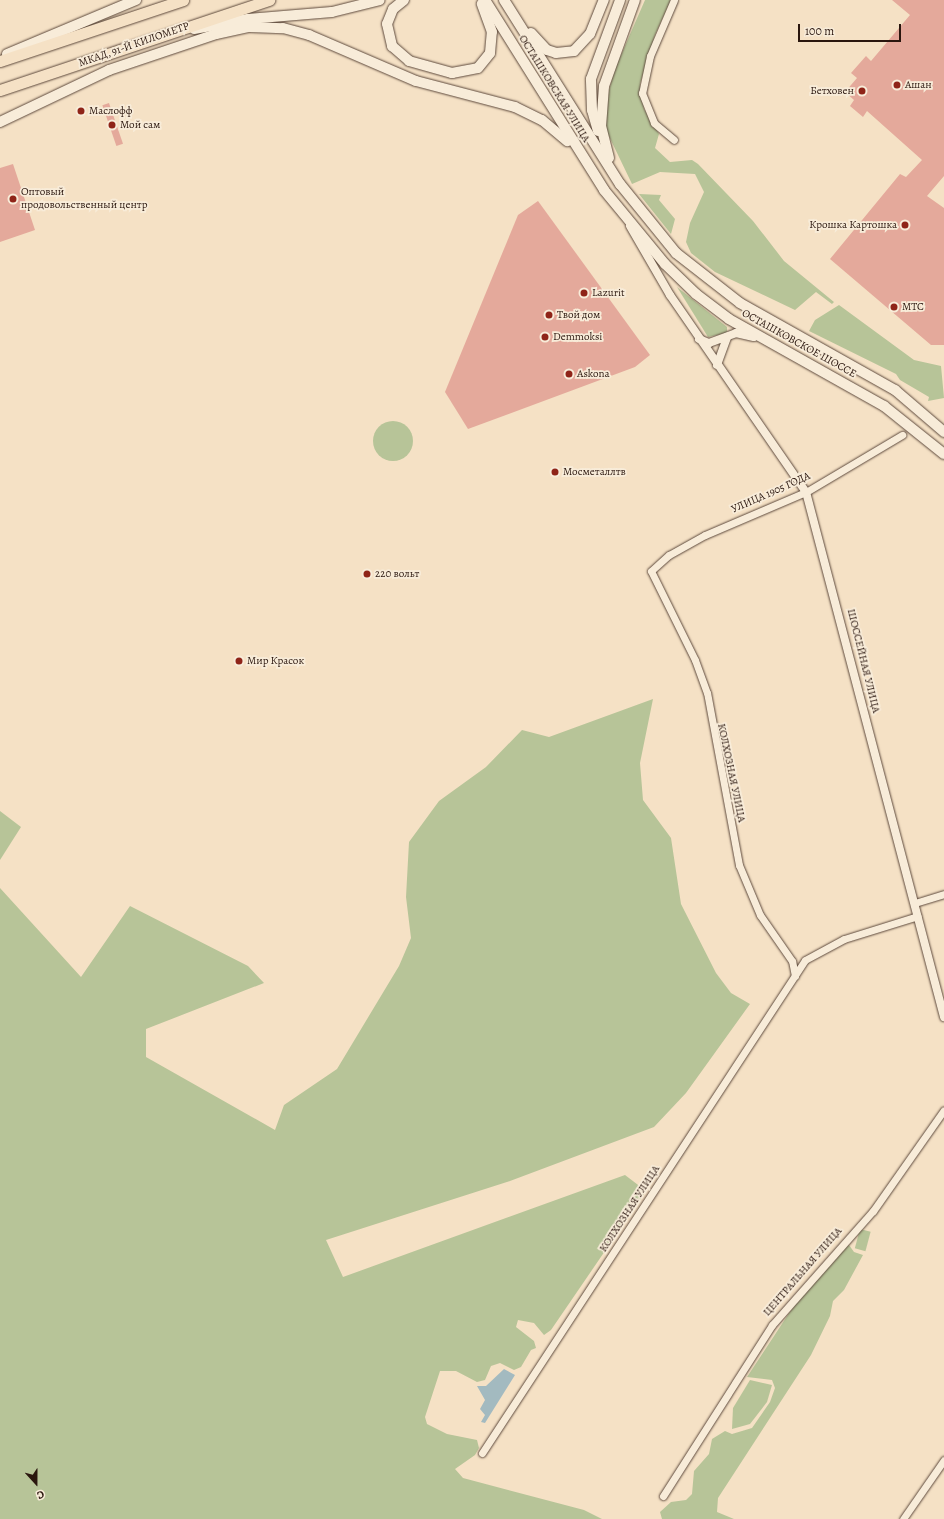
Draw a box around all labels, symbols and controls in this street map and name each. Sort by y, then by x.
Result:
scale bar [800,16,903,42]
street label: МКАД, 91-Й КИЛОМЕТР [77,20,191,70]
text: 100 m [805,23,834,39]
street label: ОСТАШКОВСКАЯ УЛИЦА [516,33,592,145]
place label: Ашан [905,78,932,92]
marker: Ашан [892,80,902,90]
place label: Бетховен [810,84,854,98]
marker: Бетховен [857,86,867,96]
place label: Маслофф [89,104,132,118]
marker: Маслофф [76,106,86,116]
place label: Мой сам [120,118,160,132]
marker: Мой сам [107,120,117,130]
place label: Оптовый продовольственный центр [21,186,147,212]
marker: Оптовый продовольственный центр [8,194,18,204]
place label: Крошка Картошка [809,218,897,232]
marker: Крошка Картошка [900,220,910,230]
place label: Lazurit [592,286,625,300]
marker: Lazurit [579,288,589,298]
place label: МТС [902,300,924,314]
marker: МТС [889,302,899,312]
street label: ОСТАШКОВСКОЕ ШОССЕ [739,307,859,381]
place label: Твой дом [557,308,600,322]
marker: Твой дом [544,310,554,320]
place label: Demmoksi [553,330,602,344]
marker: Demmoksi [540,332,550,342]
place label: Askona [577,367,610,381]
marker: Askona [564,369,574,379]
place label: Мосметаллтв [563,465,626,479]
marker: Мосметаллтв [550,467,560,477]
street label: УЛИЦА 1905 ГОДА [729,470,813,516]
place label: 220 вольт [375,567,419,581]
marker: 220 вольт [362,569,372,579]
street label: ШОССЕЙНАЯ УЛИЦА [844,608,882,714]
place label: Мир Красок [247,654,304,668]
marker: Мир Красок [234,656,244,666]
street label: КОЛХОЗНАЯ УЛИЦА [714,722,748,824]
street label: КОЛХОЗНАЯ УЛИЦА [597,1163,663,1255]
street label: ЦЕНТРАЛЬНАЯ УЛИЦА [761,1225,845,1319]
north arrow [16,1463,56,1503]
text: С [35,1486,46,1503]

